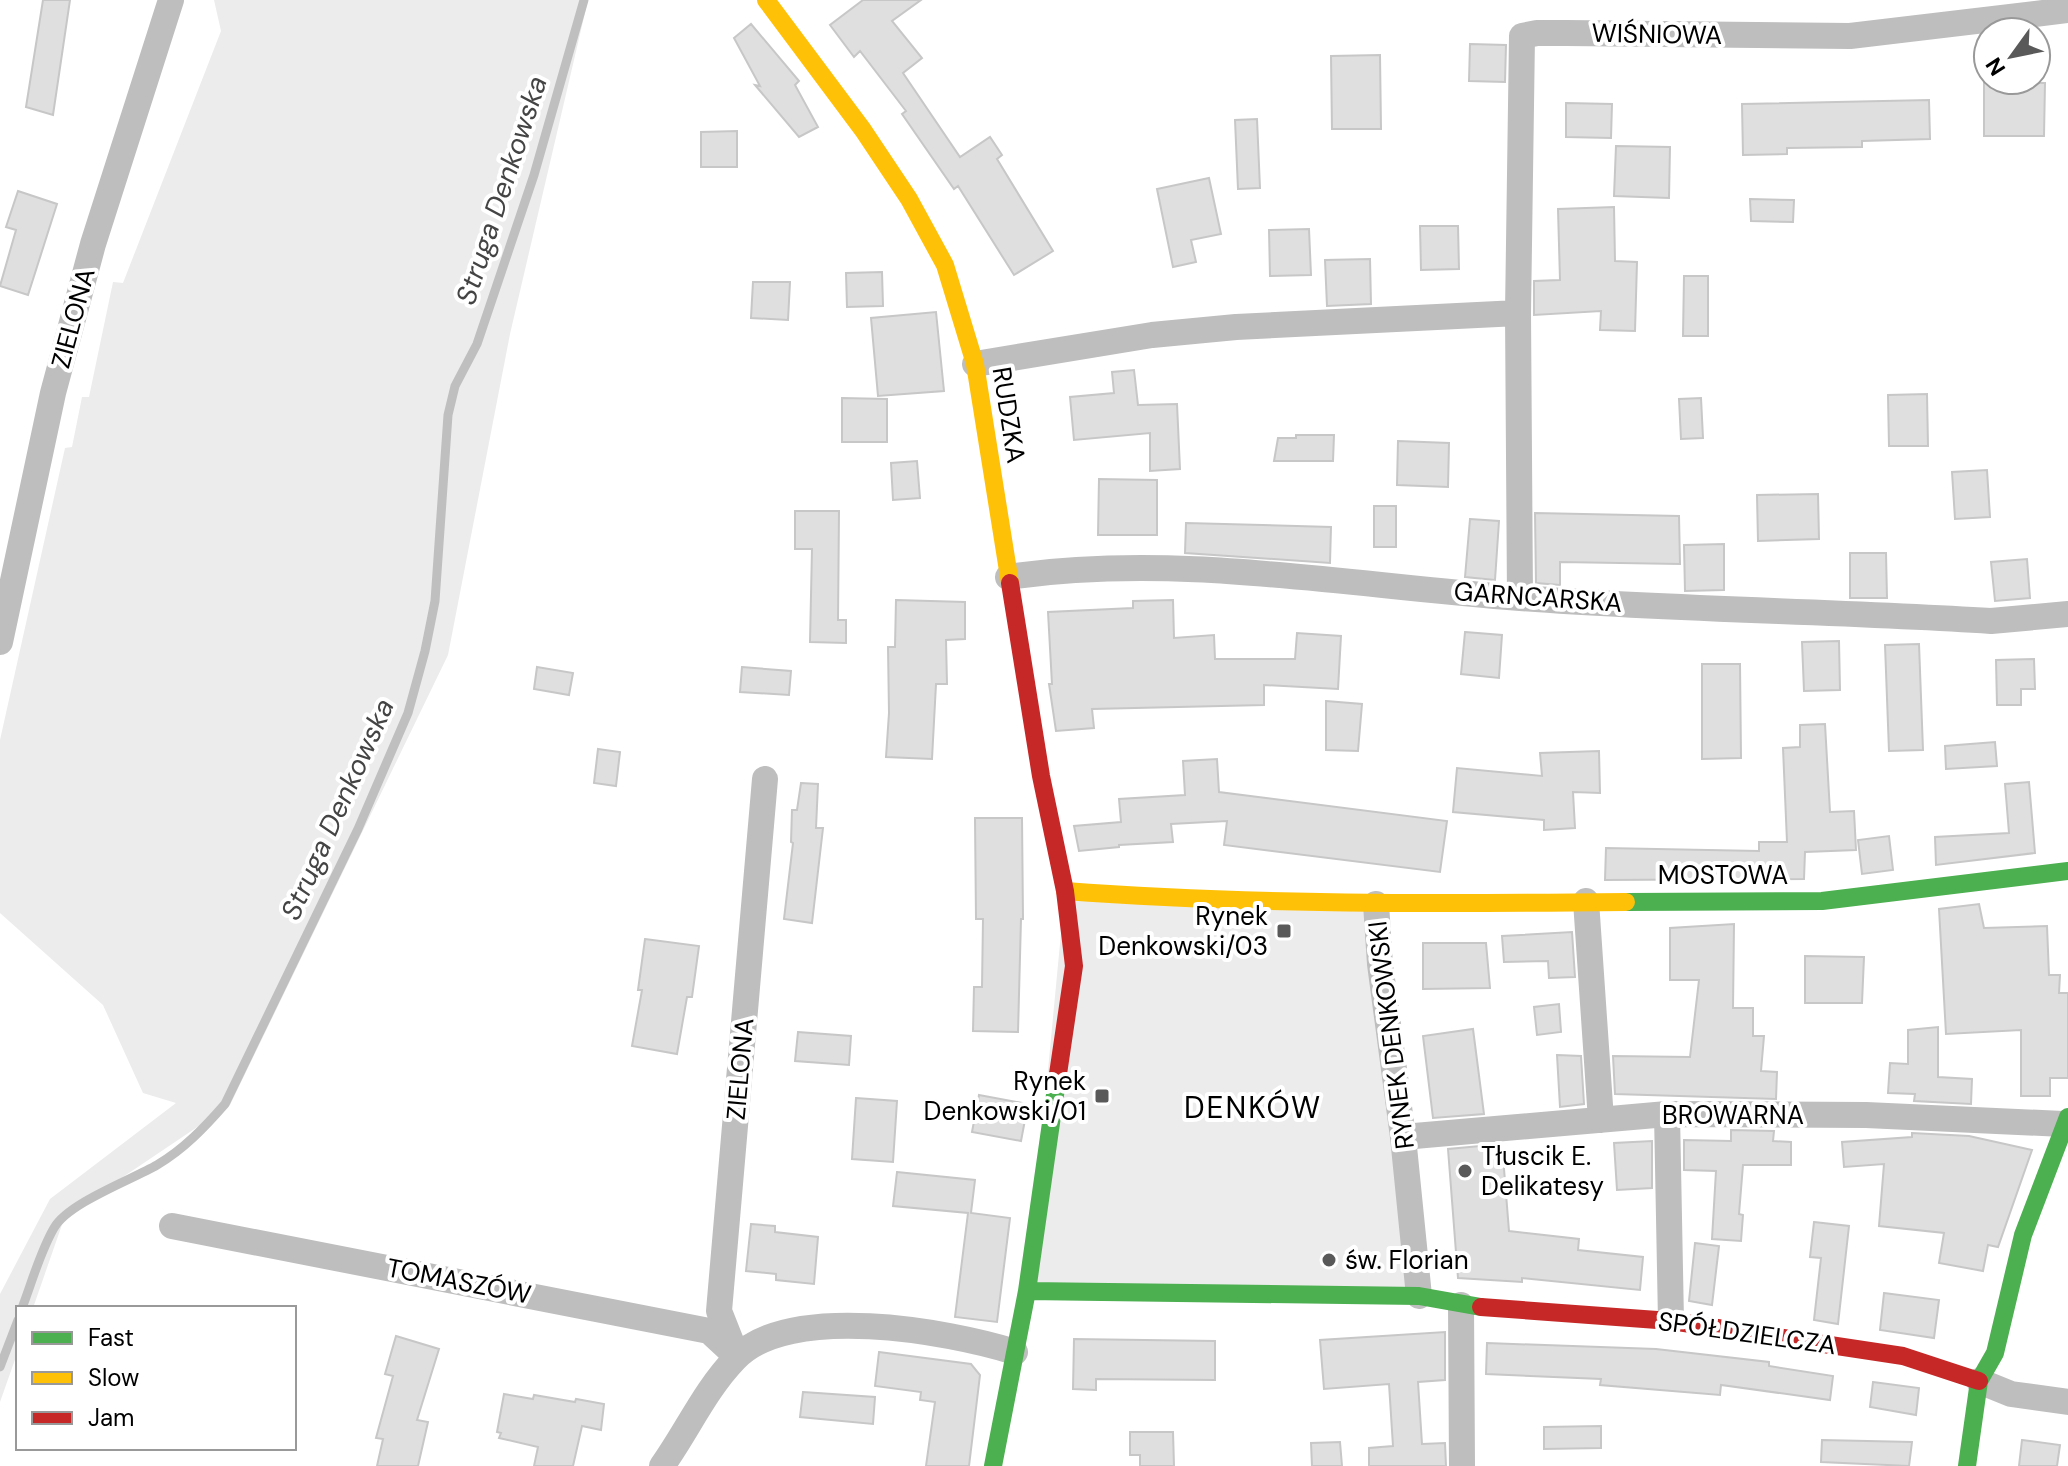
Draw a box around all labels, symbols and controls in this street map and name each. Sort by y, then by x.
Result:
street label: WIŚNIOWA [1591,16,1723,52]
north arrow [1972,16,2052,96]
text: N [1979,52,2012,81]
water label: Struga Denkowska [447,71,556,309]
street label: ZIELONA [43,264,103,372]
street label: RUDZKA [985,364,1033,466]
street label: GARNCARSKA [1453,574,1623,620]
water label: Struga Denkowska [272,693,403,926]
street label: MOSTOWA [1658,858,1788,892]
place label: Rynek Denkowski/03 [1098,899,1268,963]
street label: RYNEK DENKOWSKI [1360,919,1422,1151]
marker: Rynek Denkowski/03 [1275,922,1293,940]
street label: ZIELONA [719,1017,761,1121]
place label: Rynek Denkowski/01 [924,1064,1086,1128]
marker: Rynek Denkowski/01 [1093,1087,1111,1105]
district label: DENKÓW [1184,1088,1322,1127]
street label: BROWARNA [1662,1098,1804,1132]
place label: Tłuscik E. Delikatesy [1481,1139,1604,1203]
marker: Tłuscik E. Delikatesy [1456,1162,1474,1180]
place label: św. Florian [1345,1243,1469,1277]
street label: TOMASZÓW [384,1250,534,1312]
marker: św. Florian [1320,1251,1338,1269]
street label: SPÓŁDZIELCZA [1656,1304,1838,1362]
legend [16,1306,296,1450]
text: Fast [88,1322,134,1353]
text: Slow [88,1362,139,1393]
text: Jam [88,1402,134,1433]

